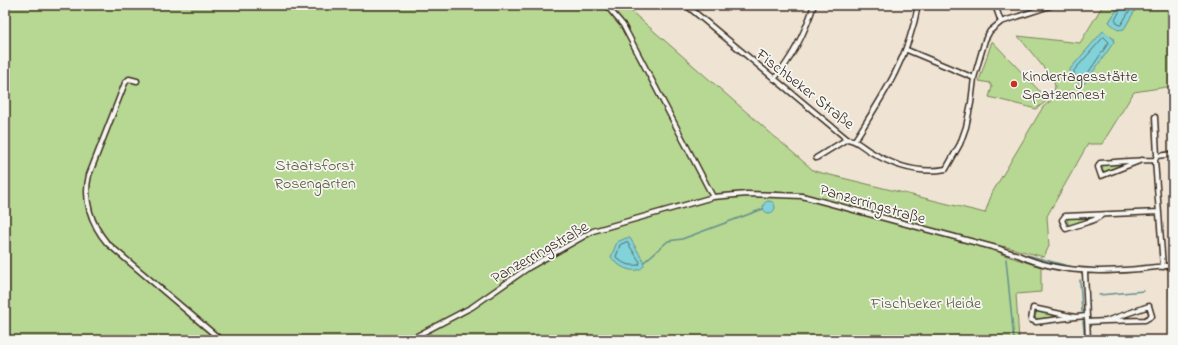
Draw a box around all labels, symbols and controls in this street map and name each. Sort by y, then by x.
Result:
street label: Fischbeker Straße [749,43,860,136]
place label: Kindertagesstätte Spatzennest [1022,65,1139,107]
marker: Kindertagesstätte Spatzennest [1009,79,1019,89]
park label: Staatsforst Rosengarten [274,154,356,196]
street label: Panzerringstraße [817,178,929,232]
street label: Panzerringstraße [487,215,594,290]
park label: Fischbeker Heide [870,292,982,316]

